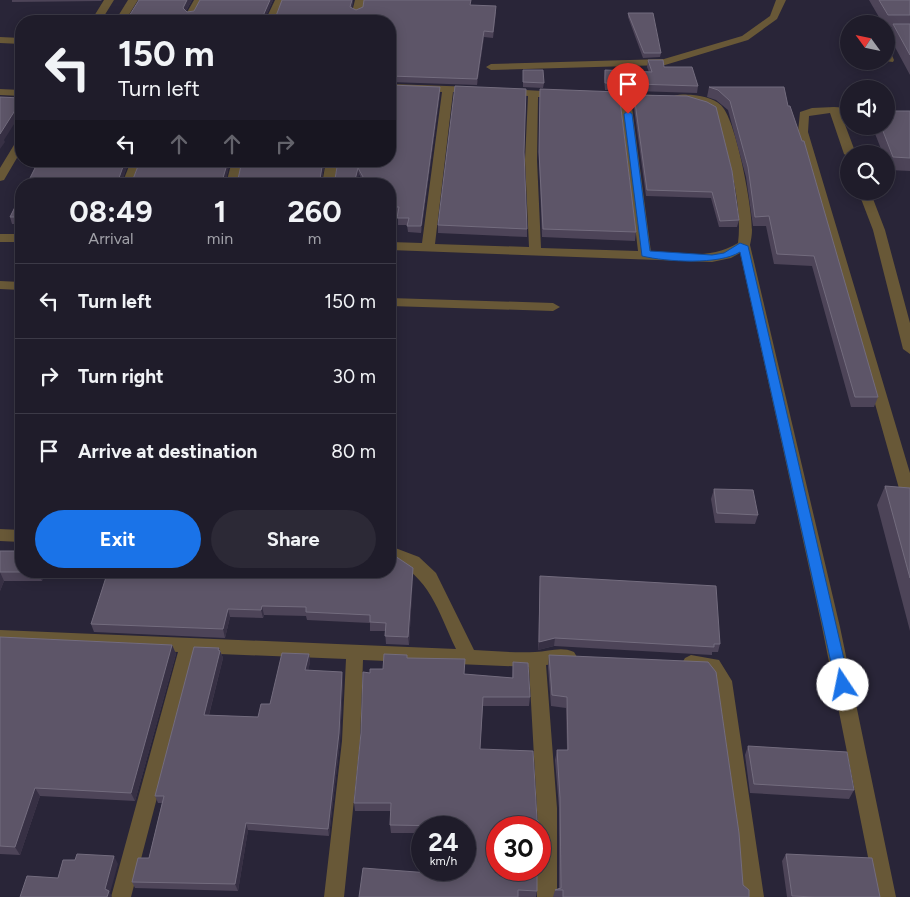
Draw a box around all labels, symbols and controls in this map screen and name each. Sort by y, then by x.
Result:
north arrow [840,15,895,70]
map controls [840,15,895,200]
text: 150 m [118,33,215,75]
icon: left [35,35,100,100]
pin [607,63,649,114]
icon: arrive [614,70,642,98]
text: Turn left [118,75,200,102]
button: sound [840,80,895,135]
icon: left [112,130,140,158]
icon: ahead [165,130,193,158]
icon: ahead [218,130,246,158]
icon: right [271,130,299,158]
button: search [840,145,895,200]
text: 08:49 [69,193,153,230]
text: 1 [214,193,226,230]
text: 260 [287,193,342,230]
text: Arrival [88,229,134,248]
text: min [207,229,233,248]
text: m [308,229,321,248]
icon: left [35,287,63,315]
text: Turn left [78,290,152,313]
text: 150 m [324,290,376,313]
icon: right [35,362,63,390]
text: Turn right [78,365,164,388]
text: 30 m [333,365,376,388]
icon: arrive [35,437,63,465]
text: Arrive at destination [78,440,257,463]
text: 80 m [331,440,376,463]
button: Exit [35,510,201,568]
button: Share [211,510,376,568]
position arrow [816,658,868,710]
speed limit sign: 30 [486,816,551,881]
text: 24 [428,827,459,857]
text: km/h [430,854,457,868]

